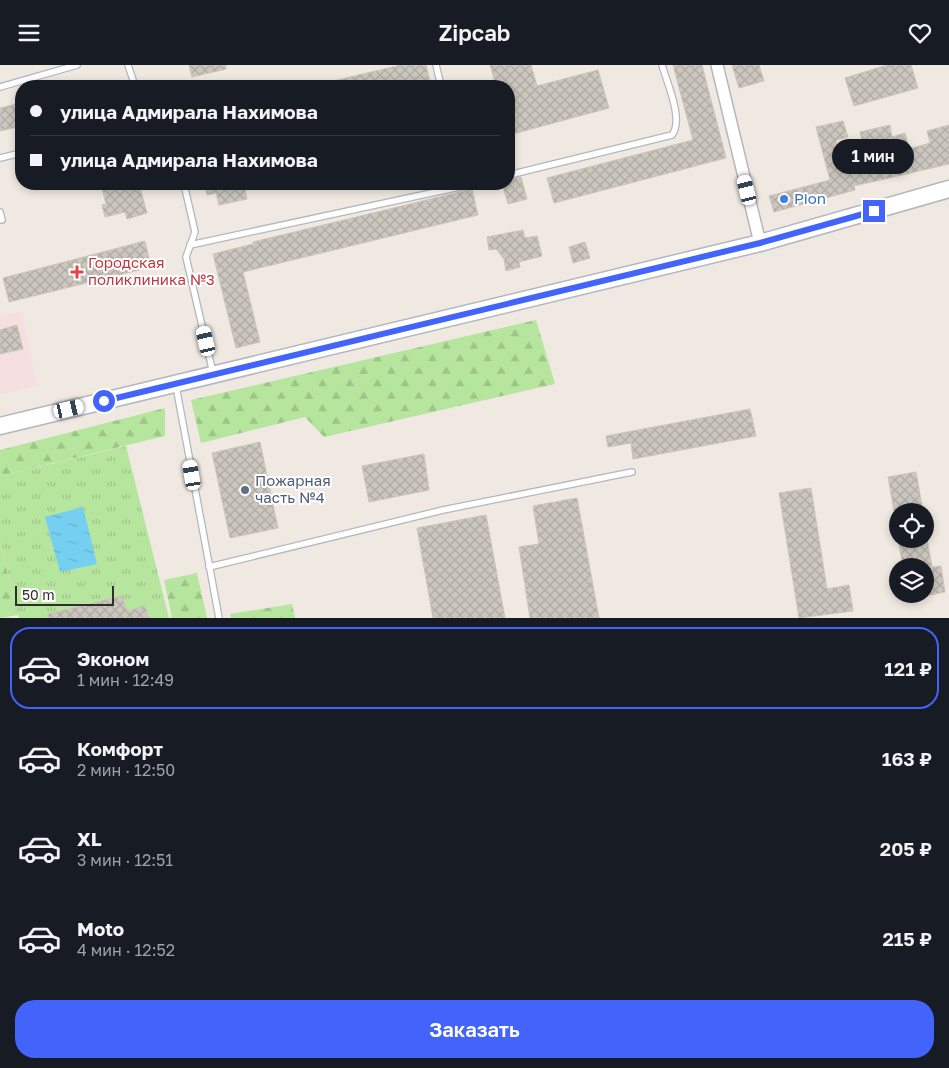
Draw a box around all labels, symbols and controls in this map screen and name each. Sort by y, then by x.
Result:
icon: menu [15,19,43,47]
text: Zipcab [439,19,510,46]
icon: heart [906,19,934,47]
text: улица Адмирала Нахимова [60,100,318,123]
callout: 1 мин [833,139,915,173]
text: 1 мин [851,146,895,166]
text: улица Адмирала Нахимова [60,148,318,171]
car [736,174,757,206]
place label: Pion [794,189,826,207]
marker: Pion [778,193,790,205]
route end [863,200,885,222]
place label: Городская поликлиника №3 [88,253,215,288]
marker: Городская поликлиника №3 [70,265,84,279]
car [195,325,216,357]
route start [93,390,115,412]
car [52,398,85,420]
car [182,459,201,491]
place label: Пожарная часть №4 [255,471,331,506]
marker: Пожарная часть №4 [239,484,251,496]
map controls [889,503,934,603]
button: locate [889,503,934,548]
button: layers [889,558,934,603]
scale bar [15,583,114,606]
text: 50 m [22,586,55,603]
icon: car [17,646,62,691]
text: Эконом [77,647,149,670]
text: 121 ₽ [884,657,932,680]
text: 1 мин · 12:49 [77,670,174,690]
icon: car [17,736,62,781]
text: Комфорт [77,737,163,760]
text: 163 ₽ [882,747,932,770]
text: 2 мин · 12:50 [77,760,175,780]
icon: car [17,826,62,871]
text: XL [77,827,102,850]
text: 205 ₽ [880,837,932,860]
text: 3 мин · 12:51 [77,850,173,870]
icon: car [17,916,62,961]
text: Moto [77,917,124,940]
text: 215 ₽ [882,927,932,950]
text: 4 мин · 12:52 [77,940,175,960]
button: Заказать [15,1000,934,1058]

